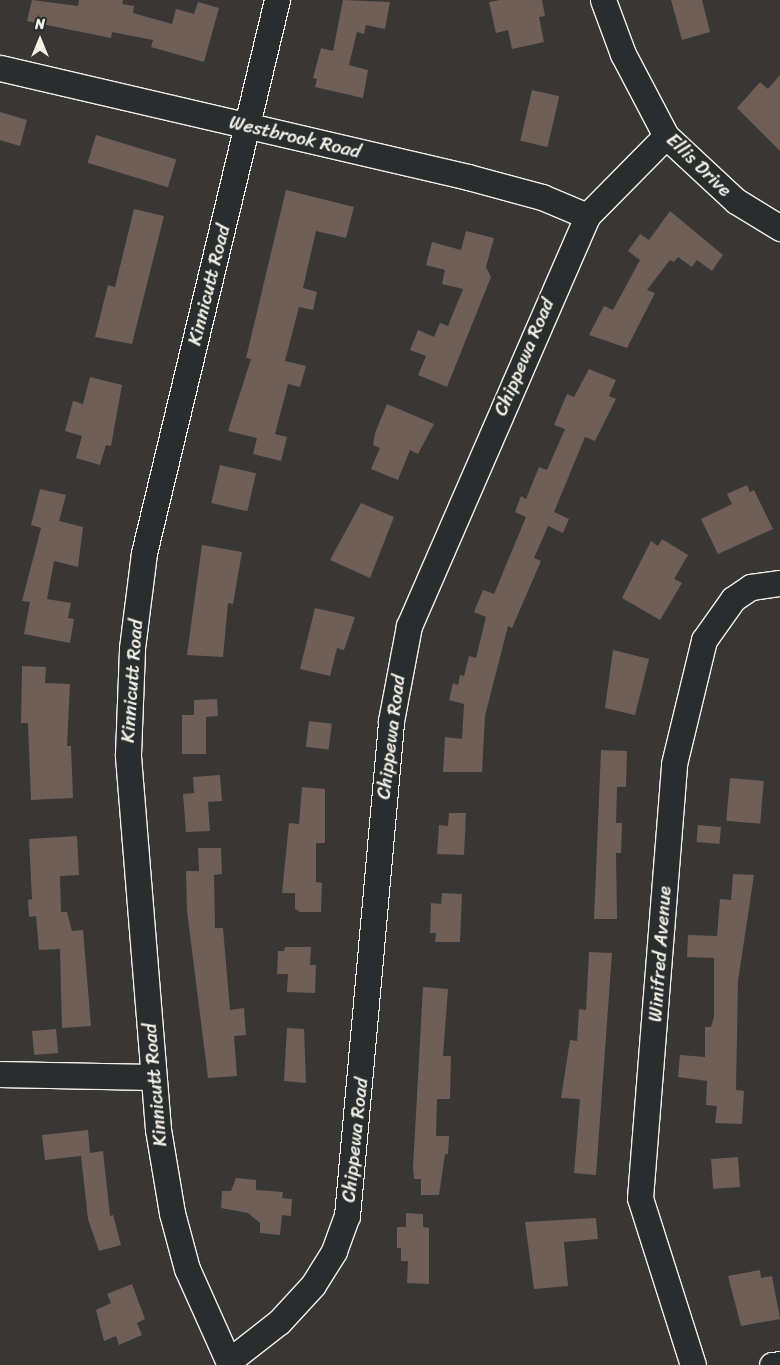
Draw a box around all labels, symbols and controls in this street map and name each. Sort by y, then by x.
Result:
text: N [35,12,45,37]
north arrow [15,15,65,65]
street label: Westbrook Road [227,111,363,163]
street label: Ellis Drive [661,128,737,202]
street label: Kinnicutt Road [183,222,235,348]
street label: Chippewa Road [489,295,559,419]
street label: Kinnicutt Road [116,619,148,743]
street label: Chippewa Road [372,673,410,801]
street label: Winifred Avenue [644,885,676,1023]
street label: Kinnicutt Road [138,1022,172,1148]
street label: Chippewa Road [337,1077,373,1203]

